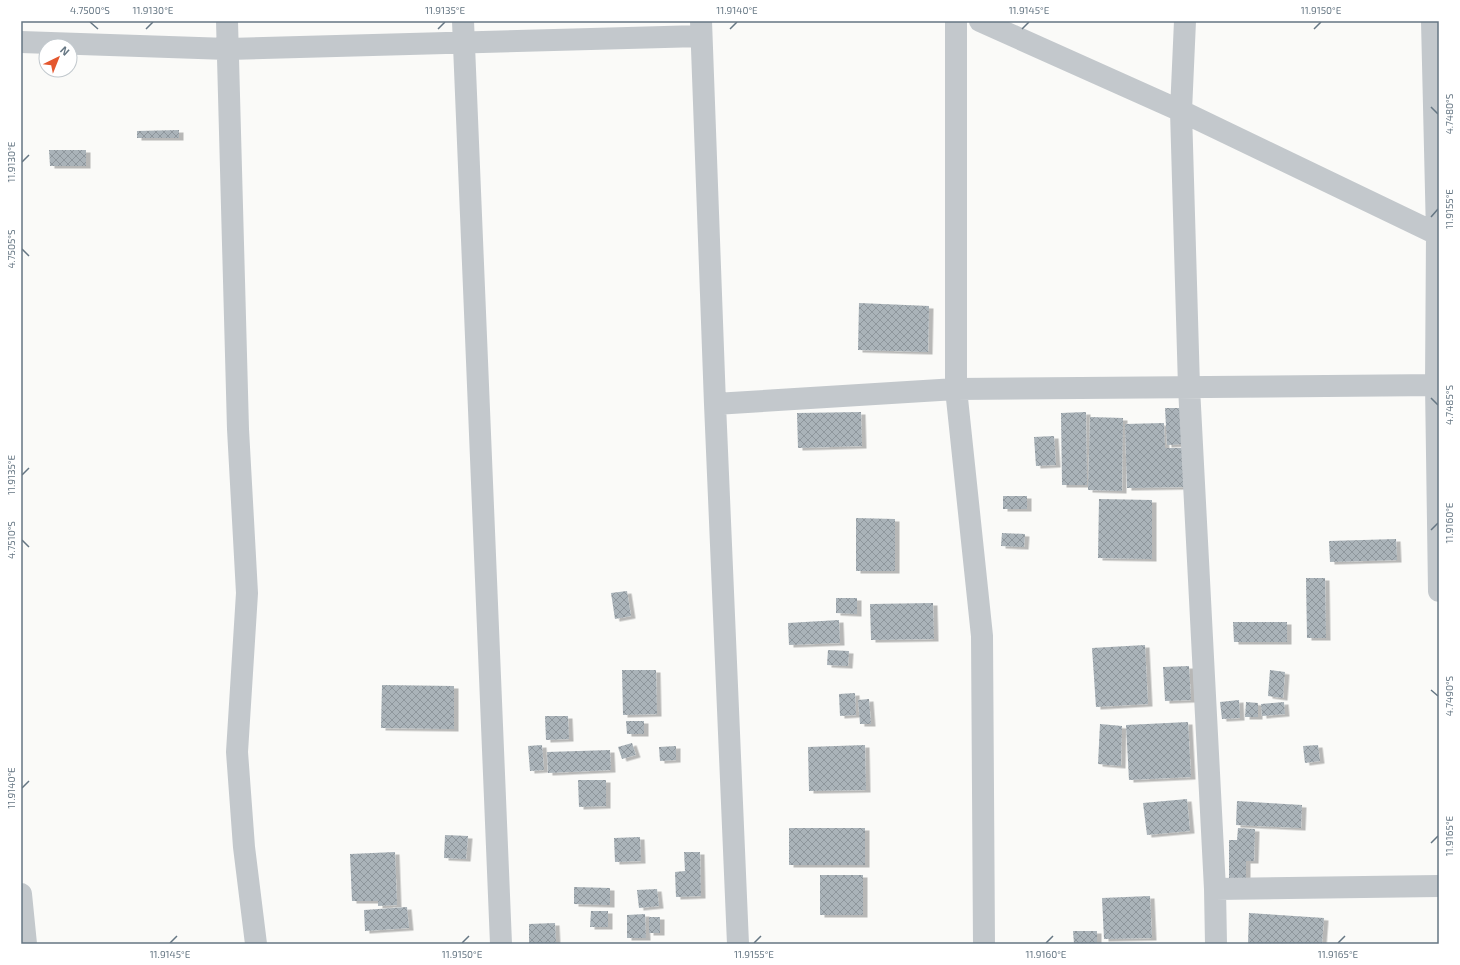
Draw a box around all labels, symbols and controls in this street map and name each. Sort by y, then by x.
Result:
text: 4.7500°S [70,4,110,16]
text: 11.9130°E [133,4,174,16]
text: 11.9135°E [425,4,465,16]
text: 11.9140°E [716,4,758,16]
text: 11.9145°E [1009,4,1050,16]
text: 11.9150°E [1301,4,1342,16]
north arrow [38,38,78,78]
text: N [58,43,73,58]
text: 4.7480°S [1443,93,1455,134]
text: 11.9130°E [5,141,17,182]
text: 11.9155°E [1443,189,1455,229]
text: 4.7505°S [5,229,17,269]
text: 4.7485°S [1443,385,1455,425]
text: 11.9135°E [5,455,17,495]
text: 11.9160°E [1443,502,1455,543]
text: 4.7510°S [5,521,17,559]
text: 4.7490°S [1443,675,1455,716]
text: 11.9140°E [5,767,17,809]
text: 11.9165°E [1443,815,1455,856]
text: 11.9145°E [150,948,191,960]
text: 11.9150°E [442,948,483,960]
text: 11.9155°E [734,948,774,960]
text: 11.9160°E [1026,948,1067,960]
text: 11.9165°E [1318,948,1359,960]

